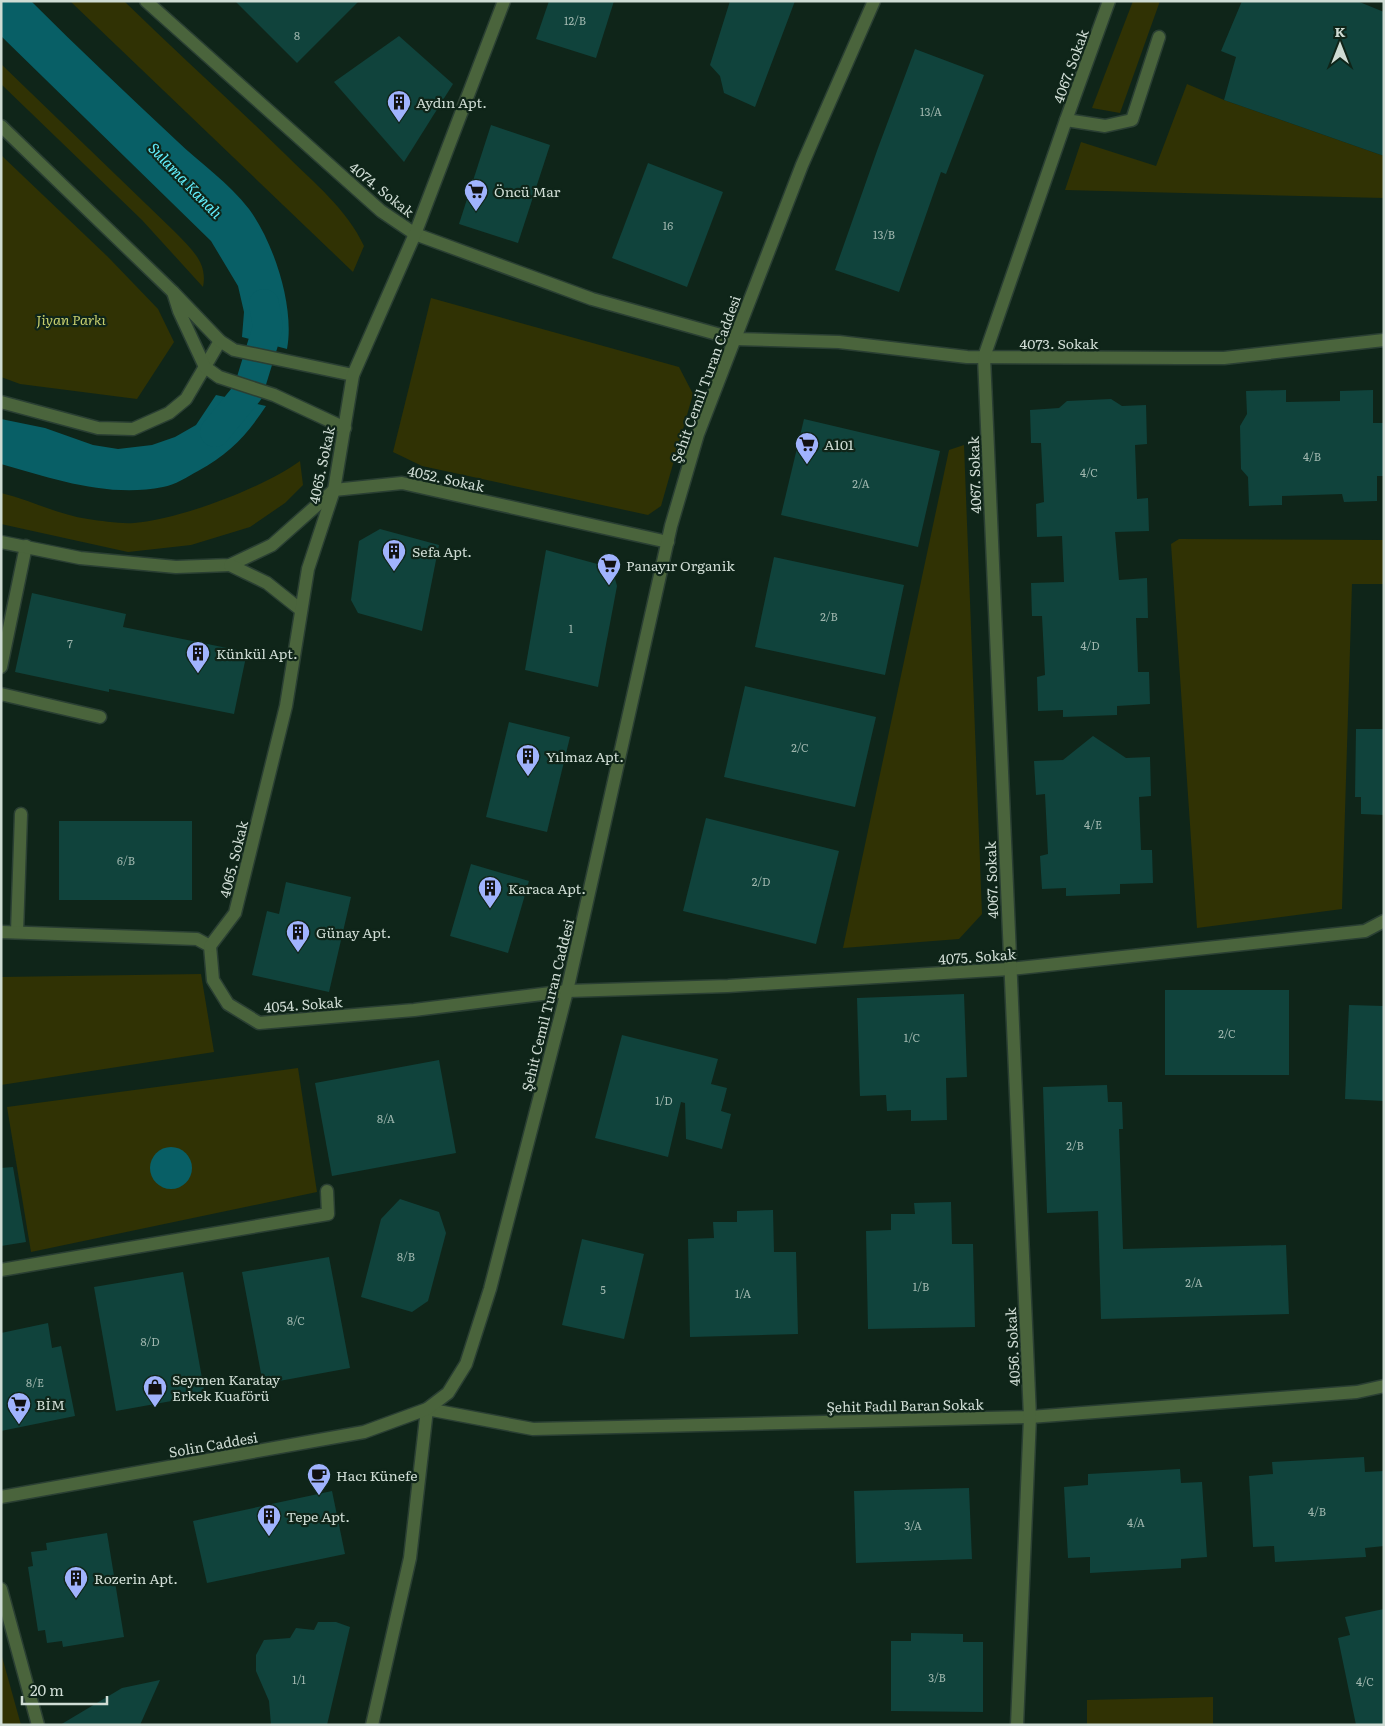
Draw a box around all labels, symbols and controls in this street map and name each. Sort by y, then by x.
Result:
house number: 12/B [564,12,586,28]
north arrow [1315,20,1365,70]
text: K [1335,21,1346,41]
street label: 4067. Sokak [1047,26,1093,106]
house number: 8 [294,27,300,43]
building icon: Aydın Apt. [386,89,412,123]
place label: Aydın Apt. [416,92,487,112]
house number: 13/A [920,103,942,119]
water label: Sulama Kanalı [144,137,229,224]
street label: 4074. Sokak [345,157,419,222]
supermarket icon: Öncü Mar [463,178,489,212]
place label: Öncü Mar [494,181,561,201]
house number: 16 [663,217,673,233]
house number: 13/B [873,226,895,242]
street label: Şehit Cemil Turan Caddesi [665,292,745,466]
park label: Jiyan Parkı [36,309,107,329]
street label: 4073. Sokak [1020,333,1099,353]
street label: 4065. Sokak [303,424,339,506]
supermarket icon: A101 [794,431,820,465]
place label: A101 [824,434,854,454]
street label: 4067. Sokak [963,435,985,514]
house number: 4/B [1303,448,1321,464]
street label: 4052. Sokak [406,460,487,496]
house number: 4/C [1080,464,1098,480]
house number: 2/A [852,475,870,491]
building icon: Sefa Apt. [381,538,407,572]
place label: Sefa Apt. [412,541,472,561]
supermarket icon: Panayır Organik [596,552,622,586]
place label: Panayır Organik [626,555,735,575]
house number: 2/B [820,608,838,624]
house number: 1 [569,620,574,636]
house number: 7 [67,635,73,651]
house number: 4/D [1080,637,1100,653]
building icon: Künkül Apt. [185,640,211,674]
place label: Künkül Apt. [216,643,298,663]
house number: 2/C [791,739,809,755]
building icon: Yılmaz Apt. [515,743,541,777]
place label: Yılmaz Apt. [546,746,624,766]
house number: 4/E [1084,816,1102,832]
street label: 4065. Sokak [214,818,252,900]
street label: 4067. Sokak [980,840,1002,919]
house number: 6/B [117,852,135,868]
house number: 2/D [752,873,770,889]
building icon: Karaca Apt. [477,875,503,909]
place label: Karaca Apt. [508,878,586,898]
street label: Şehit Cemil Turan Caddesi [516,916,578,1093]
building icon: Günay Apt. [285,919,311,953]
place label: Günay Apt. [316,922,391,942]
street label: 4075. Sokak [937,943,1017,969]
street label: 4054. Sokak [263,991,344,1017]
house number: 2/C [1218,1025,1236,1041]
house number: 1/C [904,1029,921,1045]
house number: 1/D [655,1092,673,1108]
house number: 8/A [377,1110,395,1126]
house number: 2/B [1066,1137,1084,1153]
house number: 8/B [397,1248,415,1264]
house number: 2/A [1185,1274,1203,1290]
house number: 1/B [913,1278,929,1294]
house number: 5 [600,1281,606,1297]
house number: 1/A [735,1285,751,1301]
street label: 4056. Sokak [1000,1307,1024,1387]
house number: 8/C [287,1312,305,1328]
house number: 8/D [140,1333,160,1349]
place label: Seymen Karatay Erkek Kuaförü [172,1369,281,1405]
house number: 8/E [26,1374,44,1390]
shop icon: Seymen Karatay Erkek Kuaförü [142,1374,168,1408]
supermarket icon: BİM [6,1391,32,1425]
place label: BİM [36,1394,65,1414]
street label: Şehit Fadıl Baran Sokak [826,1394,984,1416]
street label: Solin Caddesi [167,1426,259,1462]
cafe icon: Hacı Künefe [306,1462,332,1496]
place label: Hacı Künefe [336,1465,417,1485]
building icon: Tepe Apt. [256,1503,282,1537]
house number: 4/B [1308,1503,1326,1519]
place label: Tepe Apt. [286,1506,350,1526]
house number: 4/A [1127,1514,1145,1530]
house number: 3/A [904,1517,922,1533]
building icon: Rozerin Apt. [63,1565,89,1599]
place label: Rozerin Apt. [94,1568,178,1588]
house number: 3/B [928,1669,946,1685]
house number: 1/1 [292,1671,306,1687]
house number: 4/C [1356,1673,1374,1689]
scale bar [22,1674,108,1706]
text: 20 m [30,1678,64,1701]

